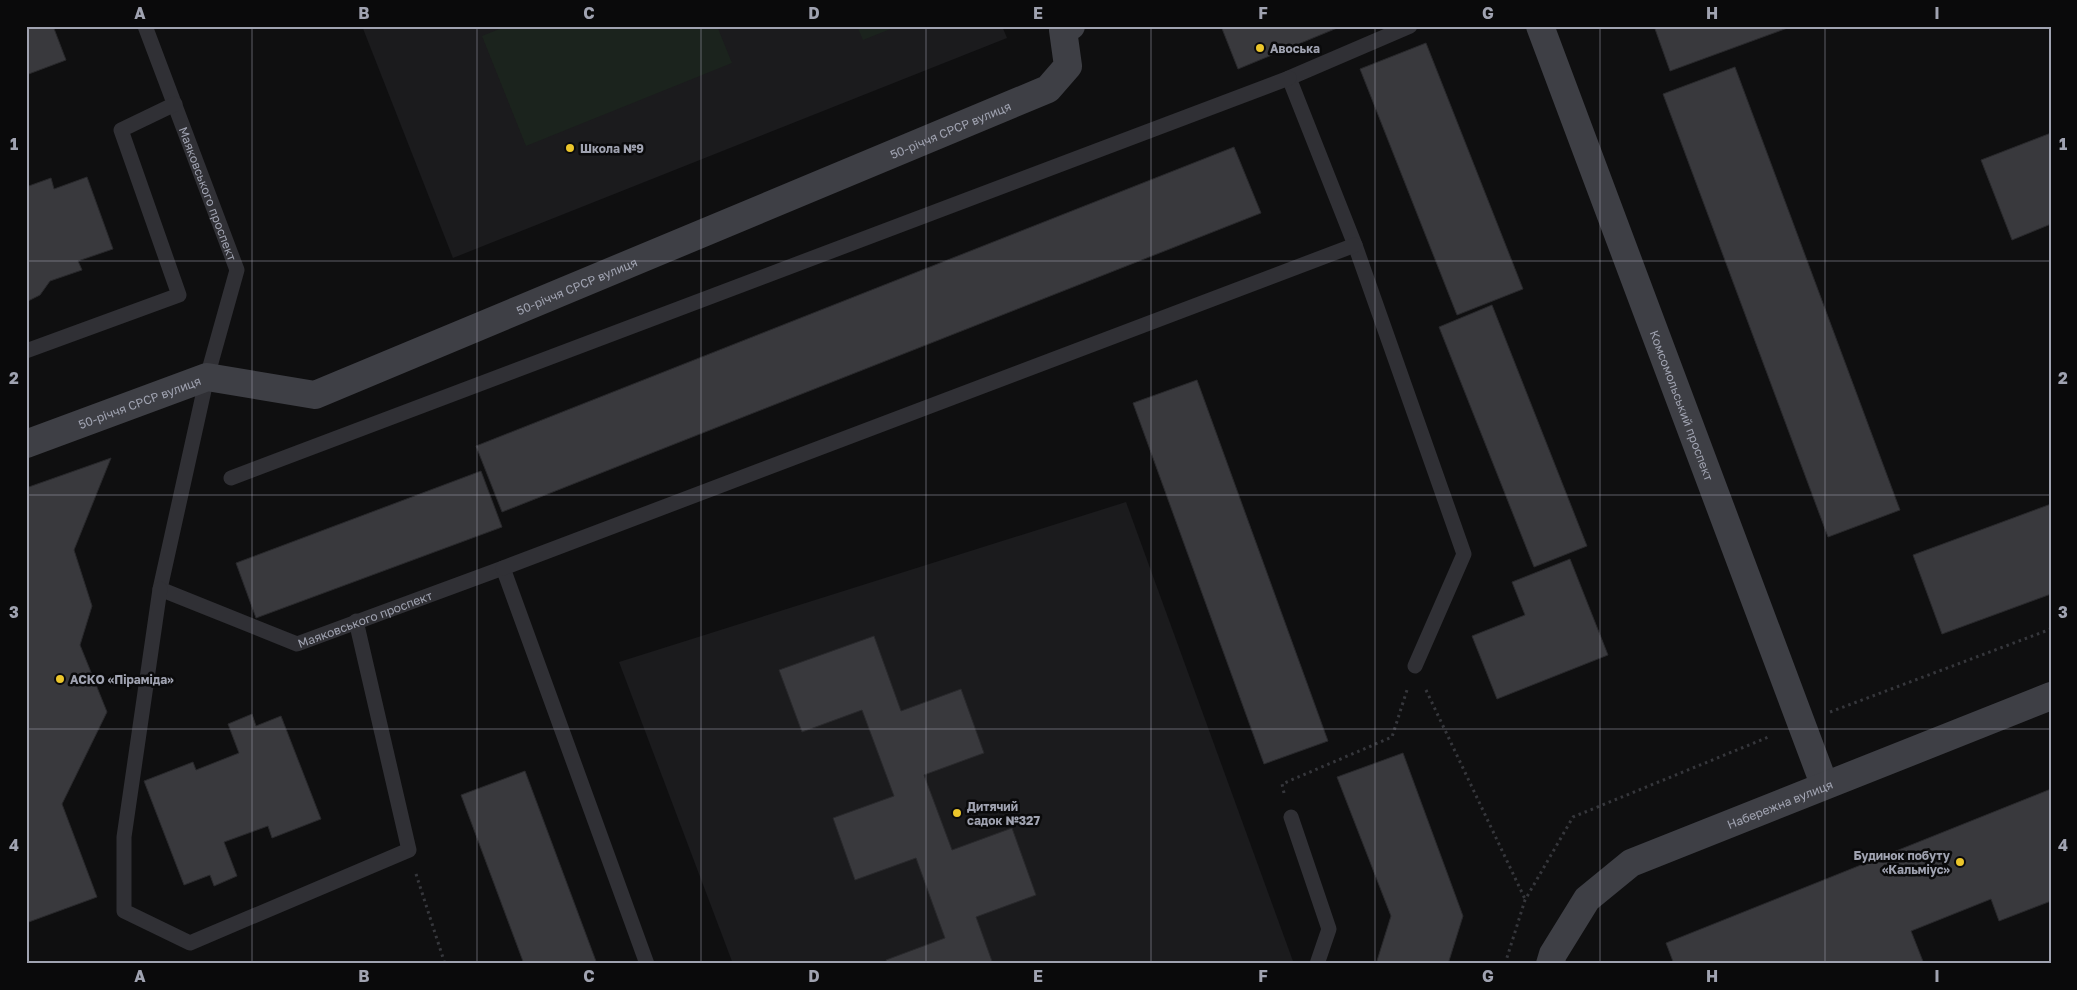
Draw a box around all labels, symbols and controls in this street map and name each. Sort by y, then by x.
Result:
text: A [134,3,146,23]
text: B [358,3,370,23]
text: C [583,3,595,23]
text: D [808,3,820,23]
text: E [1033,3,1043,23]
text: F [1258,3,1268,23]
text: G [1482,3,1494,23]
text: H [1706,3,1718,23]
text: I [1934,3,1940,23]
place label: Авоська [1270,41,1320,56]
marker: Авоська [1254,42,1266,54]
street label: 50-річчя СРСР вулиця [888,98,1013,162]
street label: Маяковського проспект [176,124,240,263]
text: 1 [10,134,18,154]
text: 1 [2059,134,2067,154]
place label: Школа №9 [580,141,644,156]
marker: Школа №9 [564,142,576,154]
street label: 50-річчя СРСР вулиця [514,254,639,318]
street label: Комсомольський проспект [1647,328,1717,483]
text: 2 [9,368,19,388]
text: 2 [2058,368,2068,388]
street label: 50-річчя СРСР вулиця [76,372,203,432]
street label: Маяковського проспект [296,587,434,651]
text: 3 [9,602,19,622]
text: 3 [2058,602,2068,622]
place label: АСКО «Піраміда» [70,672,174,687]
marker: АСКО «Піраміда» [54,673,66,685]
street label: Набережна вулиця [1725,776,1835,832]
place label: Дитячий садок №327 [967,799,1040,828]
marker: Дитячий садок №327 [951,807,963,819]
text: 4 [9,835,19,855]
text: 4 [2058,835,2068,855]
place label: Будинок побуту «Кальміус» [1853,848,1951,877]
marker: Будинок побуту «Кальміус» [1954,856,1966,868]
text: A [134,966,146,986]
text: B [358,966,370,986]
text: C [583,966,595,986]
text: D [808,966,820,986]
text: E [1033,966,1043,986]
text: F [1258,966,1268,986]
text: G [1482,966,1494,986]
text: H [1706,966,1718,986]
text: I [1934,966,1940,986]

